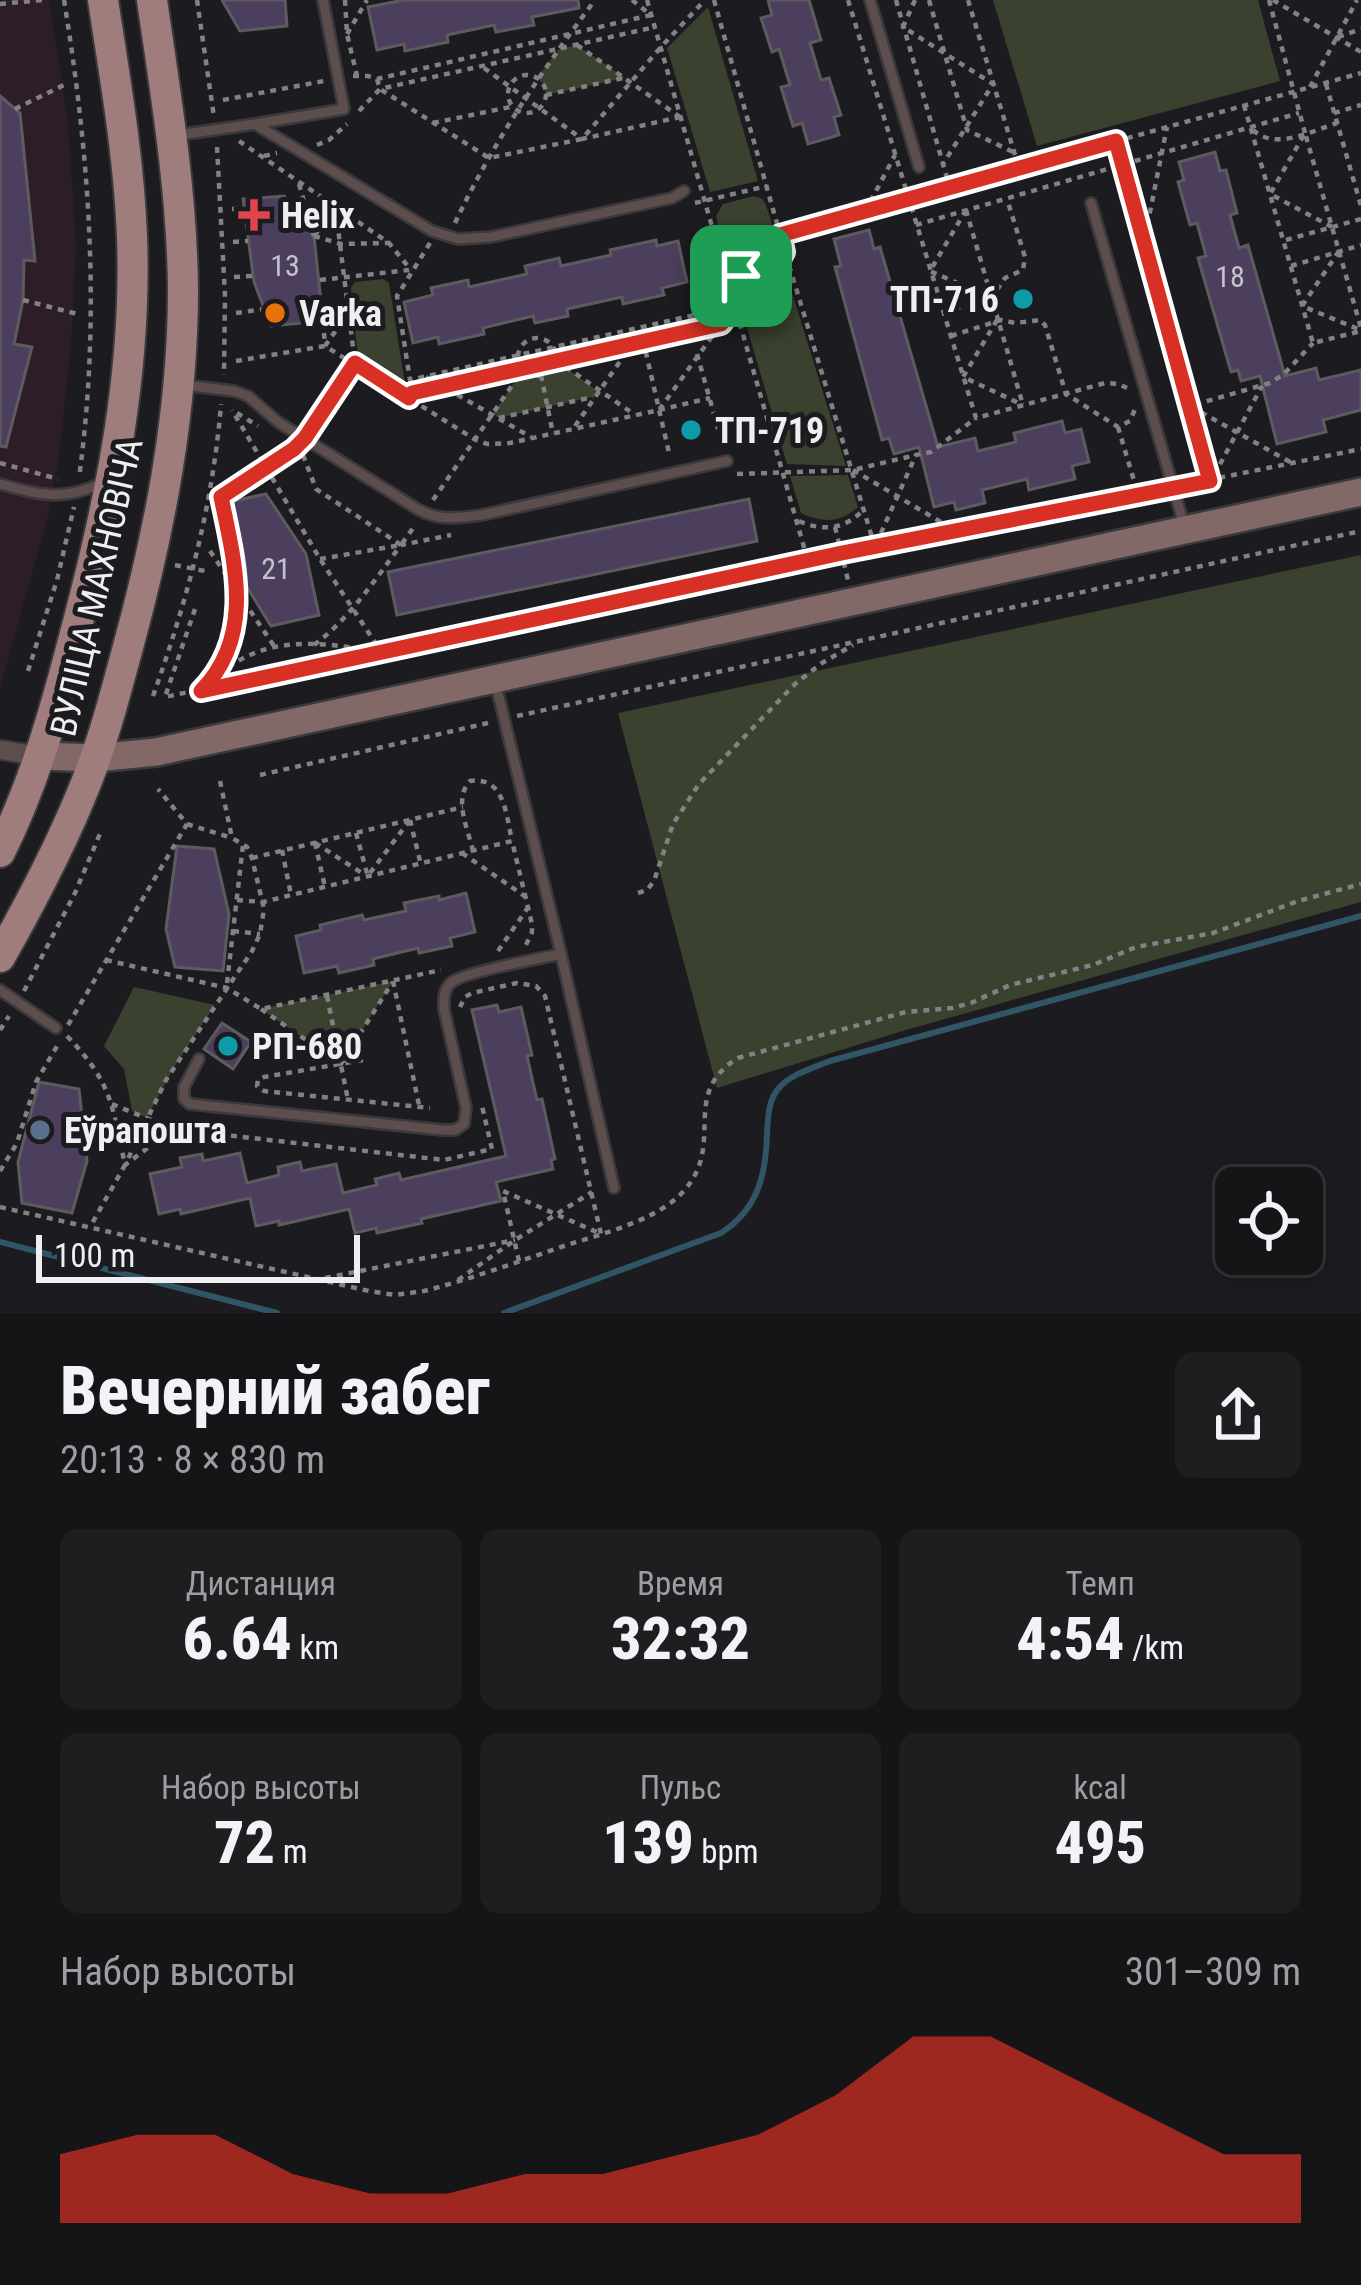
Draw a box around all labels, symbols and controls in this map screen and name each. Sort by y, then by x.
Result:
place label: Helix [281,195,355,237]
marker: Helix [238,199,270,231]
pin [690,225,792,327]
icon: arrive [708,243,774,309]
house number: 13 [270,248,300,283]
house number: 18 [1215,259,1245,294]
place label: ТП-716 [890,279,999,321]
marker: ТП-716 [1010,286,1036,312]
place label: Varka [299,293,382,335]
marker: Varka [262,300,288,326]
place label: ТП-719 [715,410,824,452]
marker: ТП-719 [678,417,704,443]
street label: ВУЛІЦА МАХНОВІЧА [42,434,152,740]
house number: 21 [261,551,291,586]
place label: РП-680 [252,1026,362,1068]
marker: РП-680 [215,1033,241,1059]
place label: Еўрапошта [64,1110,227,1152]
marker: Еўрапошта [27,1117,53,1143]
map controls [1215,1167,1323,1275]
button: locate [1215,1167,1323,1275]
scale bar [36,1229,360,1282]
text: 100 m [54,1236,135,1275]
button: share [1175,1352,1301,1478]
text: Вечерний забег [60,1353,490,1430]
text: 20:13 · 8 × 830 m [60,1437,325,1483]
text: Дистанция [186,1564,336,1603]
text: Время [637,1564,724,1603]
text: Темп [1066,1564,1135,1603]
text: 6.64 [183,1603,292,1674]
text: 32:32 [611,1603,750,1674]
text: 4:54 [1016,1603,1125,1674]
text: km [292,1628,339,1667]
text: /km [1125,1628,1184,1667]
text: Набор высоты [161,1768,361,1807]
text: Пульс [640,1768,721,1807]
text: kcal [1074,1768,1127,1807]
text: 72 [214,1807,275,1878]
text: 139 [602,1807,694,1878]
text: 495 [1054,1807,1146,1878]
text: m [275,1832,308,1871]
text: bpm [694,1832,759,1871]
text: Набор высоты [60,1949,296,1995]
text: 301–309 m [1125,1949,1301,1995]

